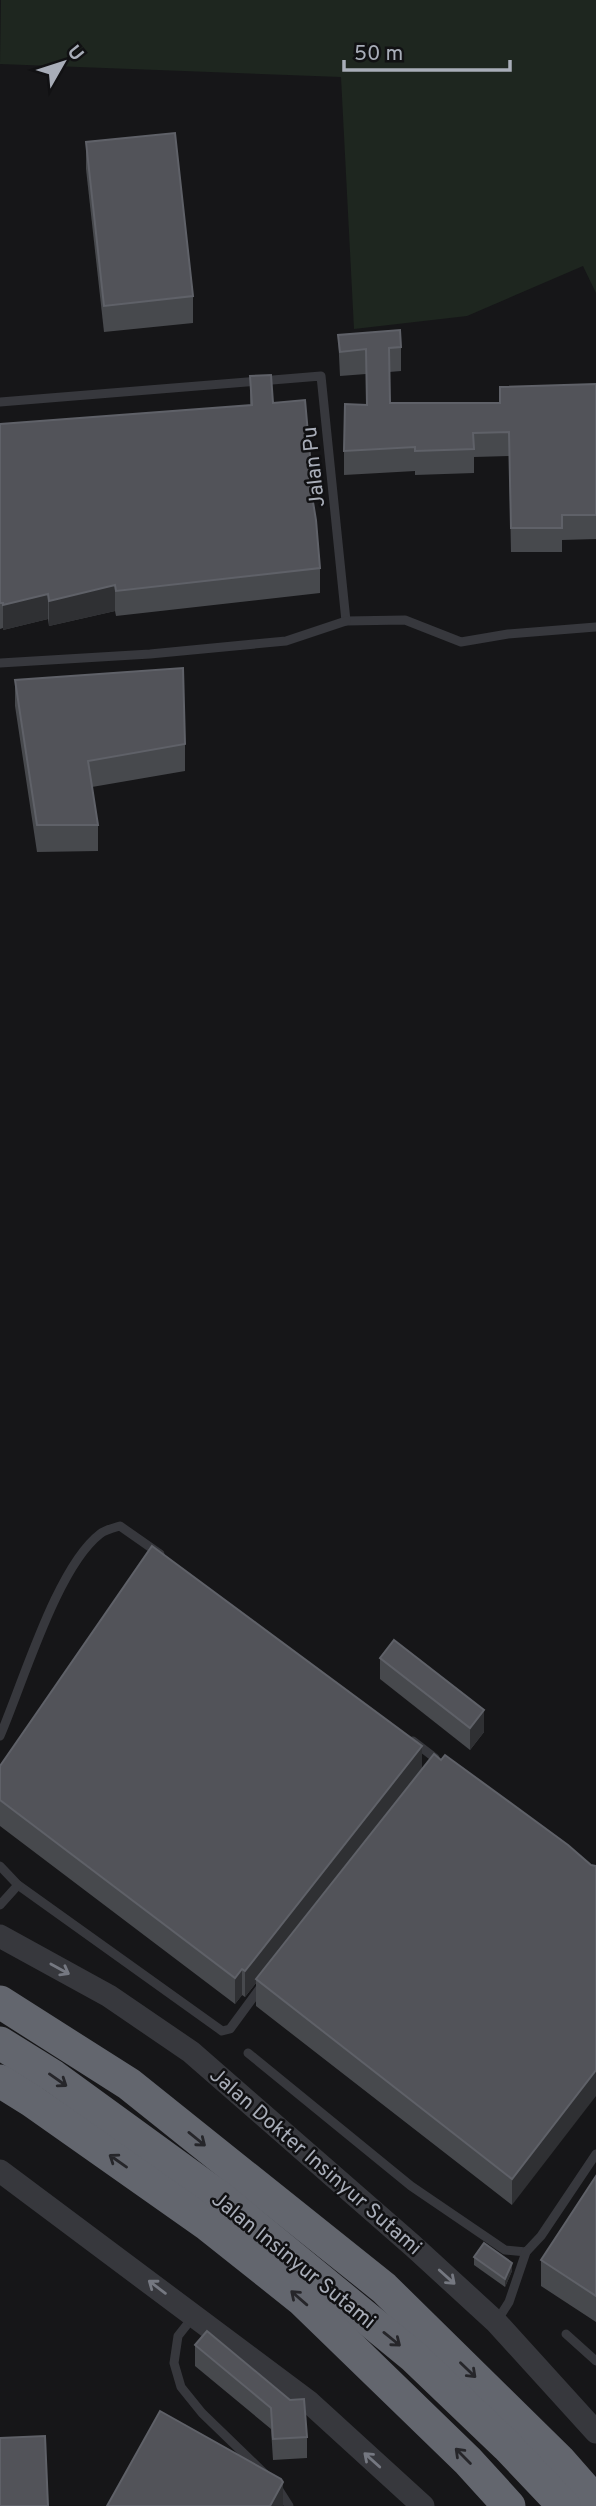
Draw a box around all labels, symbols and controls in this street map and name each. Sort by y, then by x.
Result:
north arrow [28,28,98,98]
scale bar [344,28,510,72]
text: U [61,41,88,66]
text: 50 m [354,41,403,68]
street label: Jalan Pu [297,425,332,508]
one-way arrow [49,1963,70,1976]
street label: Jalan Dokter Insinyur Sutami [203,2062,427,2262]
one-way arrow [48,2073,67,2087]
one-way arrow [187,2131,205,2146]
one-way arrow [109,2154,128,2168]
street label: Jalan Insinyur Sutami [205,2187,381,2336]
one-way arrow [438,2269,455,2286]
one-way arrow [148,2280,167,2295]
one-way arrow [290,2290,308,2306]
one-way arrow [382,2332,400,2347]
one-way arrow [459,2362,476,2379]
one-way arrow [455,2448,472,2465]
one-way arrow [364,2452,382,2468]

